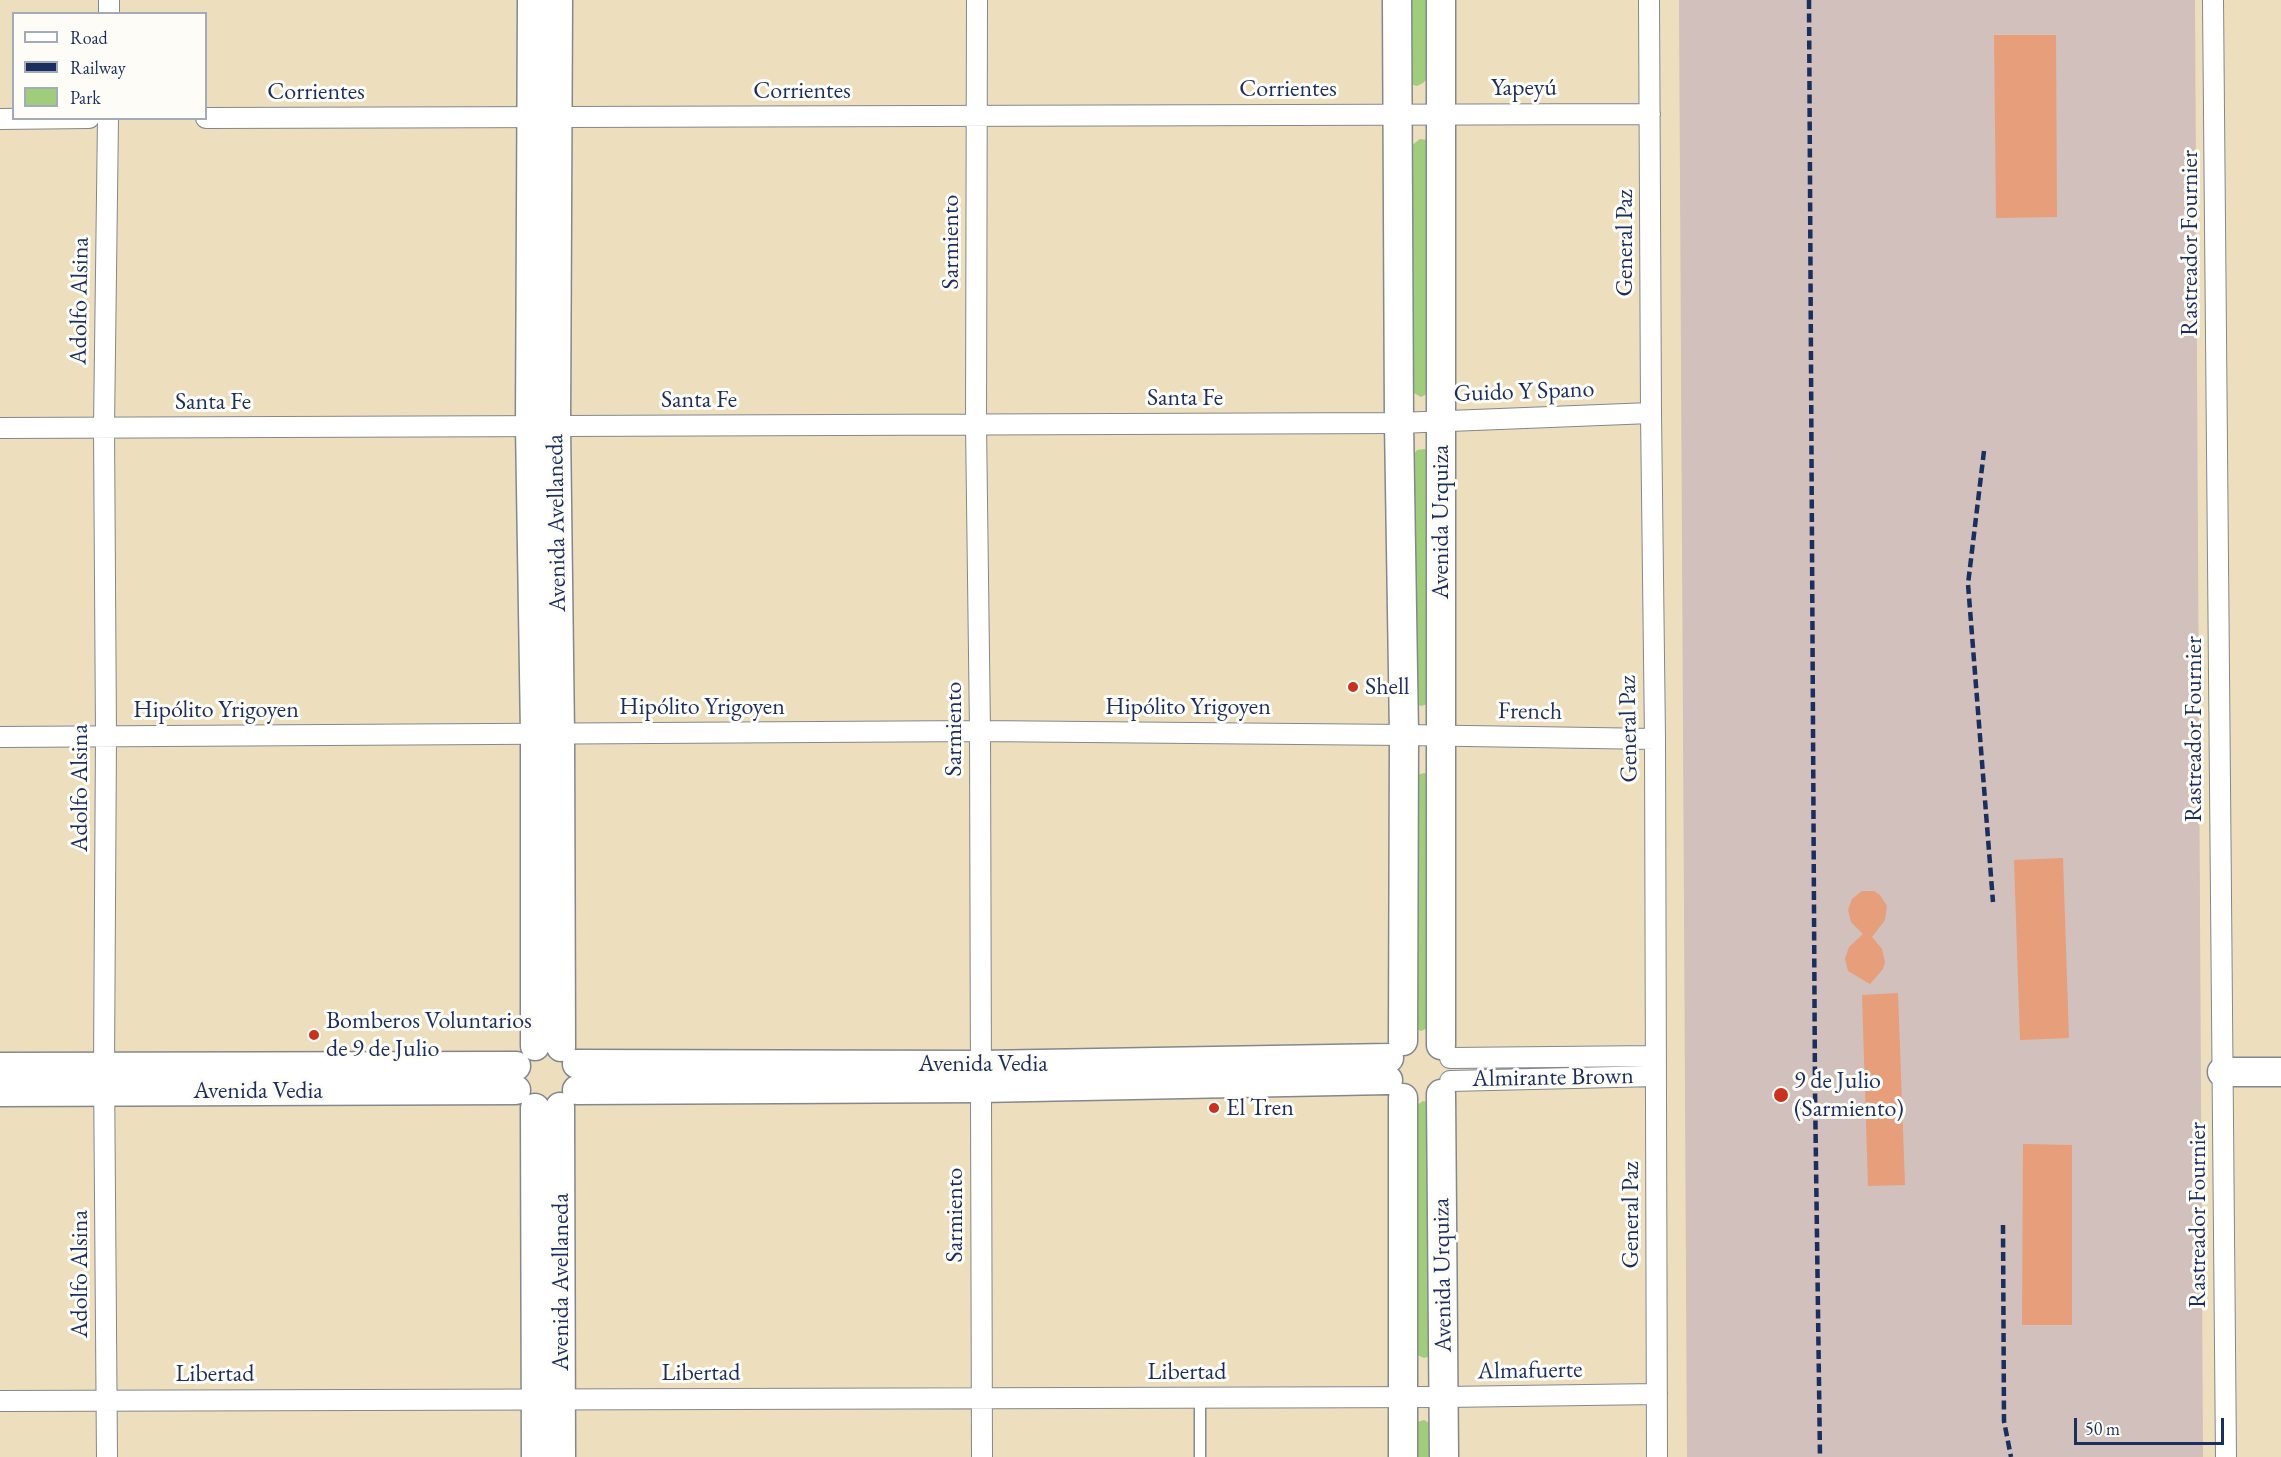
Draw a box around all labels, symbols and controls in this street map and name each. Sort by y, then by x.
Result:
legend [12,12,207,120]
text: Road [70,26,108,49]
text: Railway [70,56,126,79]
street label: Yapeyú [1491,74,1557,102]
street label: Corrientes [1239,75,1337,103]
street label: Corrientes [753,77,851,105]
street label: Corrientes [267,78,365,106]
text: Park [70,86,101,109]
street label: Rastreador Fournier [2176,150,2204,336]
street label: General Paz [1611,189,1639,297]
street label: Sarmiento [937,195,965,289]
street label: Adolfo Alsina [64,237,96,365]
street label: Guido Y Spano [1453,375,1595,409]
street label: Santa Fe [1147,384,1223,412]
street label: Santa Fe [661,386,737,414]
street label: Santa Fe [175,388,251,416]
street label: Avenida Avellaneda [541,434,573,612]
street label: Avenida Urquiza [1427,445,1455,599]
street label: Rastreador Fournier [2180,636,2208,822]
place label: Shell [1365,673,1409,701]
street label: General Paz [1614,675,1644,783]
marker: Shell [1346,680,1360,694]
street label: Sarmiento [940,682,968,776]
street label: Hipólito Yrigoyen [619,693,785,721]
street label: Hipólito Yrigoyen [1105,693,1271,721]
street label: Hipólito Yrigoyen [133,696,299,724]
street label: French [1498,697,1562,727]
street label: Adolfo Alsina [66,724,94,852]
place label: Bomberos Voluntarios de 9 de Julio [326,1007,532,1063]
marker: Bomberos Voluntarios de 9 de Julio [307,1028,321,1042]
street label: Avenida Vedia [918,1050,1048,1078]
street label: Almirante Brown [1472,1062,1634,1094]
place label: 9 de Julio (Sarmiento) [1794,1067,1904,1123]
street label: Avenida Vedia [193,1077,323,1105]
marker: 9 de Julio (Sarmiento) [1772,1086,1790,1104]
place label: El Tren [1226,1094,1294,1122]
marker: El Tren [1207,1101,1221,1115]
street label: Rastreador Fournier [2184,1122,2212,1308]
street label: General Paz [1617,1161,1645,1269]
street label: Sarmiento [941,1168,969,1262]
street label: Avenida Avellaneda [547,1193,575,1371]
street label: Avenida Urquiza [1427,1197,1459,1353]
street label: Adolfo Alsina [66,1210,94,1338]
street label: Almafuerte [1477,1356,1583,1386]
street label: Libertad [1148,1358,1226,1386]
street label: Libertad [662,1359,740,1387]
street label: Libertad [176,1360,254,1388]
scale bar [2077,1406,2227,1444]
text: 50 m [2085,1417,2120,1440]

